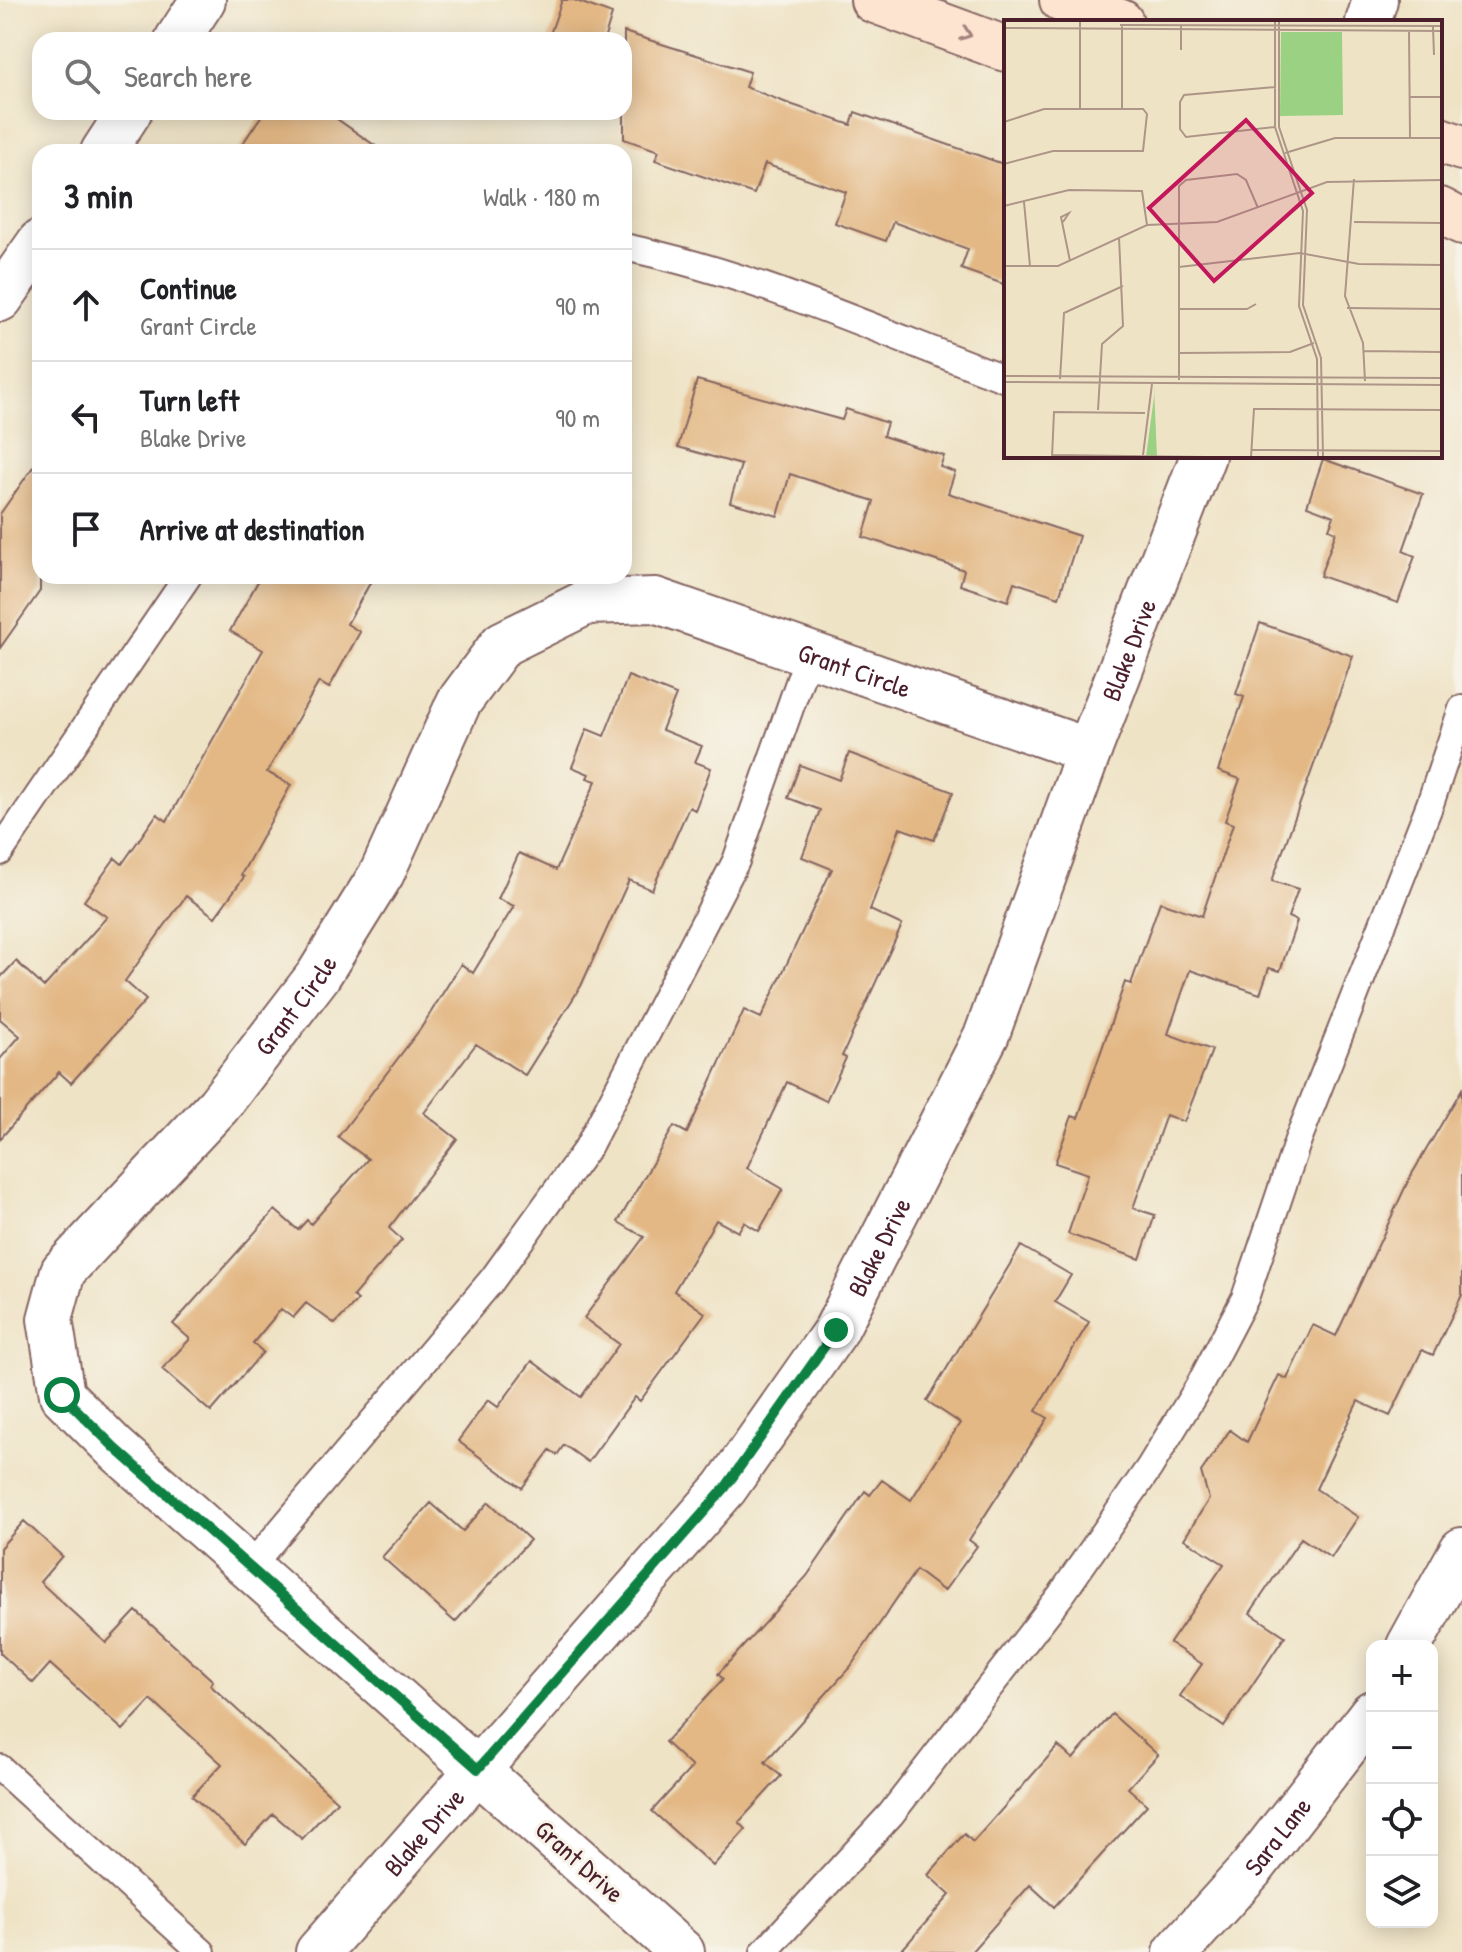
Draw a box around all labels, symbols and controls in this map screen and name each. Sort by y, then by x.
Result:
inset map [1004,20,1442,458]
one-way arrow [958,24,972,41]
search box [32,32,632,120]
icon: search [60,54,104,98]
text: Search here [124,56,252,96]
text: 3 min [64,173,133,219]
text: Walk · 180 m [483,179,600,214]
text: Continue [140,268,237,308]
icon: ahead [64,283,108,327]
text: 90 m [555,288,600,323]
text: Grant Circle [140,308,257,343]
text: Turn left [140,380,239,420]
icon: left [64,395,108,439]
text: 90 m [555,400,600,435]
text: Blake Drive [140,420,246,455]
icon: arrive [64,507,108,551]
text: Arrive at destination [140,509,365,549]
street label: Blake Drive [1093,594,1164,706]
street label: Grant Circle [794,634,916,705]
street label: Grant Circle [246,948,344,1062]
street label: Blake Drive [839,1191,918,1302]
route end [818,1312,854,1348]
route start [44,1377,80,1413]
map controls [1366,1640,1438,1928]
button: + [1366,1640,1438,1712]
button: − [1366,1712,1438,1784]
street label: Blake Drive [375,1780,472,1883]
button: locate [1366,1784,1438,1856]
street label: Sara Lane [1235,1789,1318,1882]
street label: Grant Drive [528,1812,632,1910]
button: layers [1366,1856,1438,1928]

